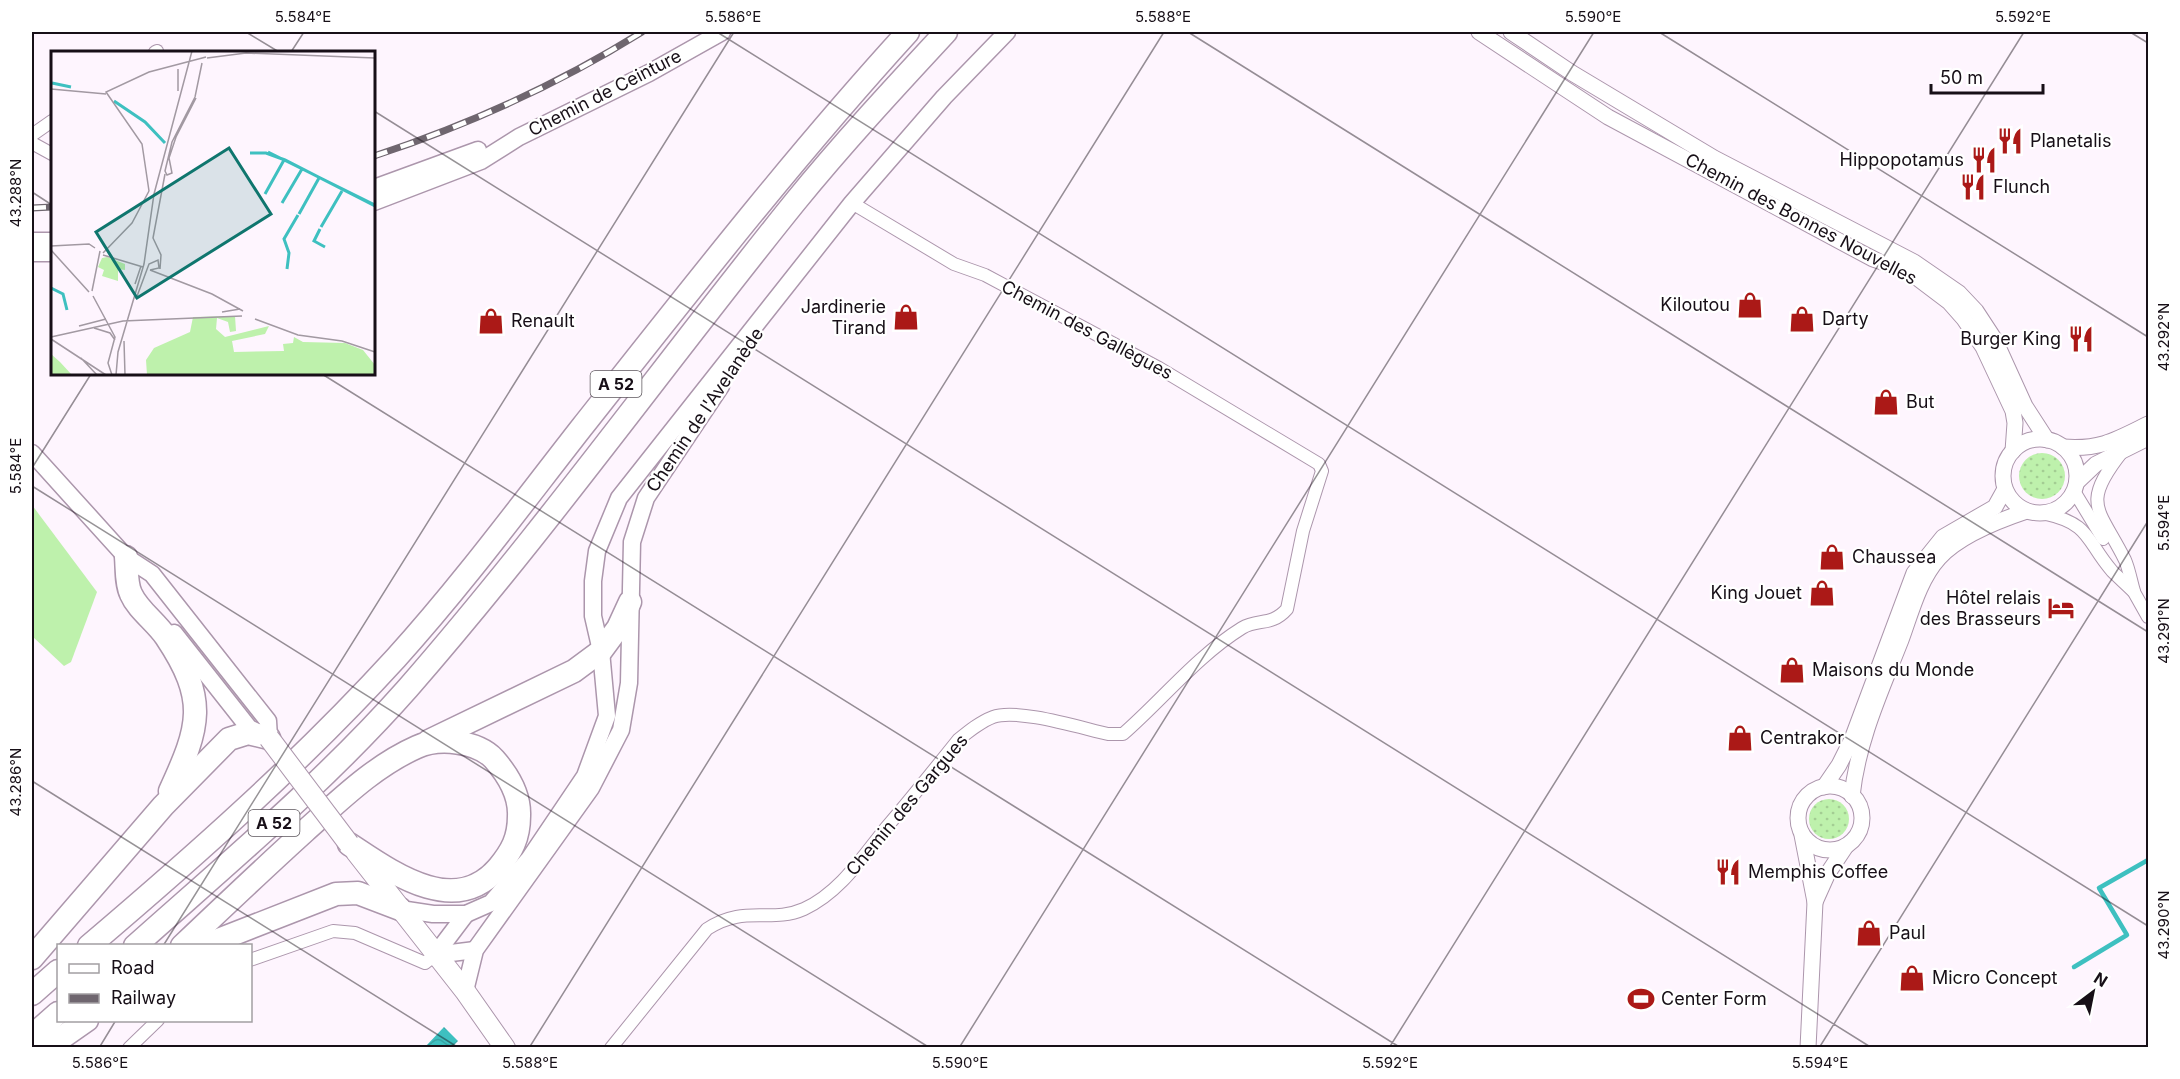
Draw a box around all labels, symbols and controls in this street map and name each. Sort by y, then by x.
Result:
text: 5.584°E [275,7,331,26]
text: 5.586°E [705,7,761,26]
text: 5.588°E [1135,7,1191,26]
text: 5.590°E [1565,7,1621,26]
text: 5.592°E [1995,7,2051,26]
street label: Chemin de Ceinture [525,45,685,140]
inset map [51,51,375,375]
scale bar [1931,57,2044,95]
text: 50 m [1940,67,1983,88]
restaurant icon: Planetalis [1995,126,2025,156]
place label: Planetalis [2030,130,2111,151]
restaurant icon: Hippopotamus [1969,145,1999,175]
street label: Chemin des Bonnes Nouvelles [1682,148,1921,289]
place label: Hippopotamus [1840,149,1964,170]
text: 43.288°N [6,159,25,227]
restaurant icon: Flunch [1958,172,1988,202]
place label: Flunch [1993,176,2050,197]
street label: Chemin des Gallègues [998,276,1176,384]
shop icon: Kiloutou [1735,290,1765,320]
place label: Kiloutou [1660,294,1730,315]
place label: Jardinerie Tirand [801,296,886,338]
shop icon: Jardinerie Tirand [891,302,921,332]
text: 43.292°N [2154,303,2173,371]
shop icon: Darty [1787,304,1817,334]
shop icon: Renault [476,306,506,336]
place label: Darty [1822,308,1869,329]
place label: Renault [511,310,575,331]
street label: Chemin de l'Avelanède [642,324,767,496]
restaurant icon: Burger King [2066,324,2096,354]
place label: Burger King [1960,328,2061,349]
road number: A 52 [590,371,642,397]
shop icon: But [1871,387,1901,417]
place label: But [1906,391,1934,412]
text: 5.584°E [6,438,25,494]
text: 5.594°E [2154,495,2173,551]
shop icon: Chaussea [1817,542,1847,572]
place label: Chaussea [1852,546,1936,567]
shop icon: King Jouet [1807,578,1837,608]
place label: King Jouet [1710,582,1802,603]
place label: Hôtel relais des Brasseurs [1920,587,2041,629]
hotel icon: Hôtel relais des Brasseurs [2046,593,2076,623]
text: 43.291°N [2154,598,2173,664]
shop icon: Maisons du Monde [1777,655,1807,685]
place label: Maisons du Monde [1812,659,1974,680]
shop icon: Centrakor [1725,723,1755,753]
place label: Centrakor [1760,727,1844,748]
street label: Chemin des Gargues [841,730,972,880]
text: 43.286°N [6,748,25,816]
road number: A 52 [248,810,300,836]
restaurant icon: Memphis Coffee [1713,857,1743,887]
place label: Memphis Coffee [1748,861,1888,882]
text: 43.290°N [2154,891,2173,960]
shop icon: Paul [1854,918,1884,948]
place label: Paul [1889,922,1926,943]
legend [57,944,252,1022]
text: Road [111,957,154,978]
north arrow [2063,962,2123,1022]
shop icon: Micro Concept [1897,963,1927,993]
place label: Micro Concept [1932,967,2058,988]
text: N [2090,968,2111,991]
sports icon: Center Form [1626,984,1656,1014]
text: Railway [111,987,176,1008]
place label: Center Form [1661,988,1767,1009]
text: 5.586°E [72,1053,128,1072]
text: 5.588°E [502,1053,558,1072]
text: 5.590°E [932,1053,988,1072]
text: 5.592°E [1362,1053,1418,1072]
text: 5.594°E [1792,1053,1848,1072]

